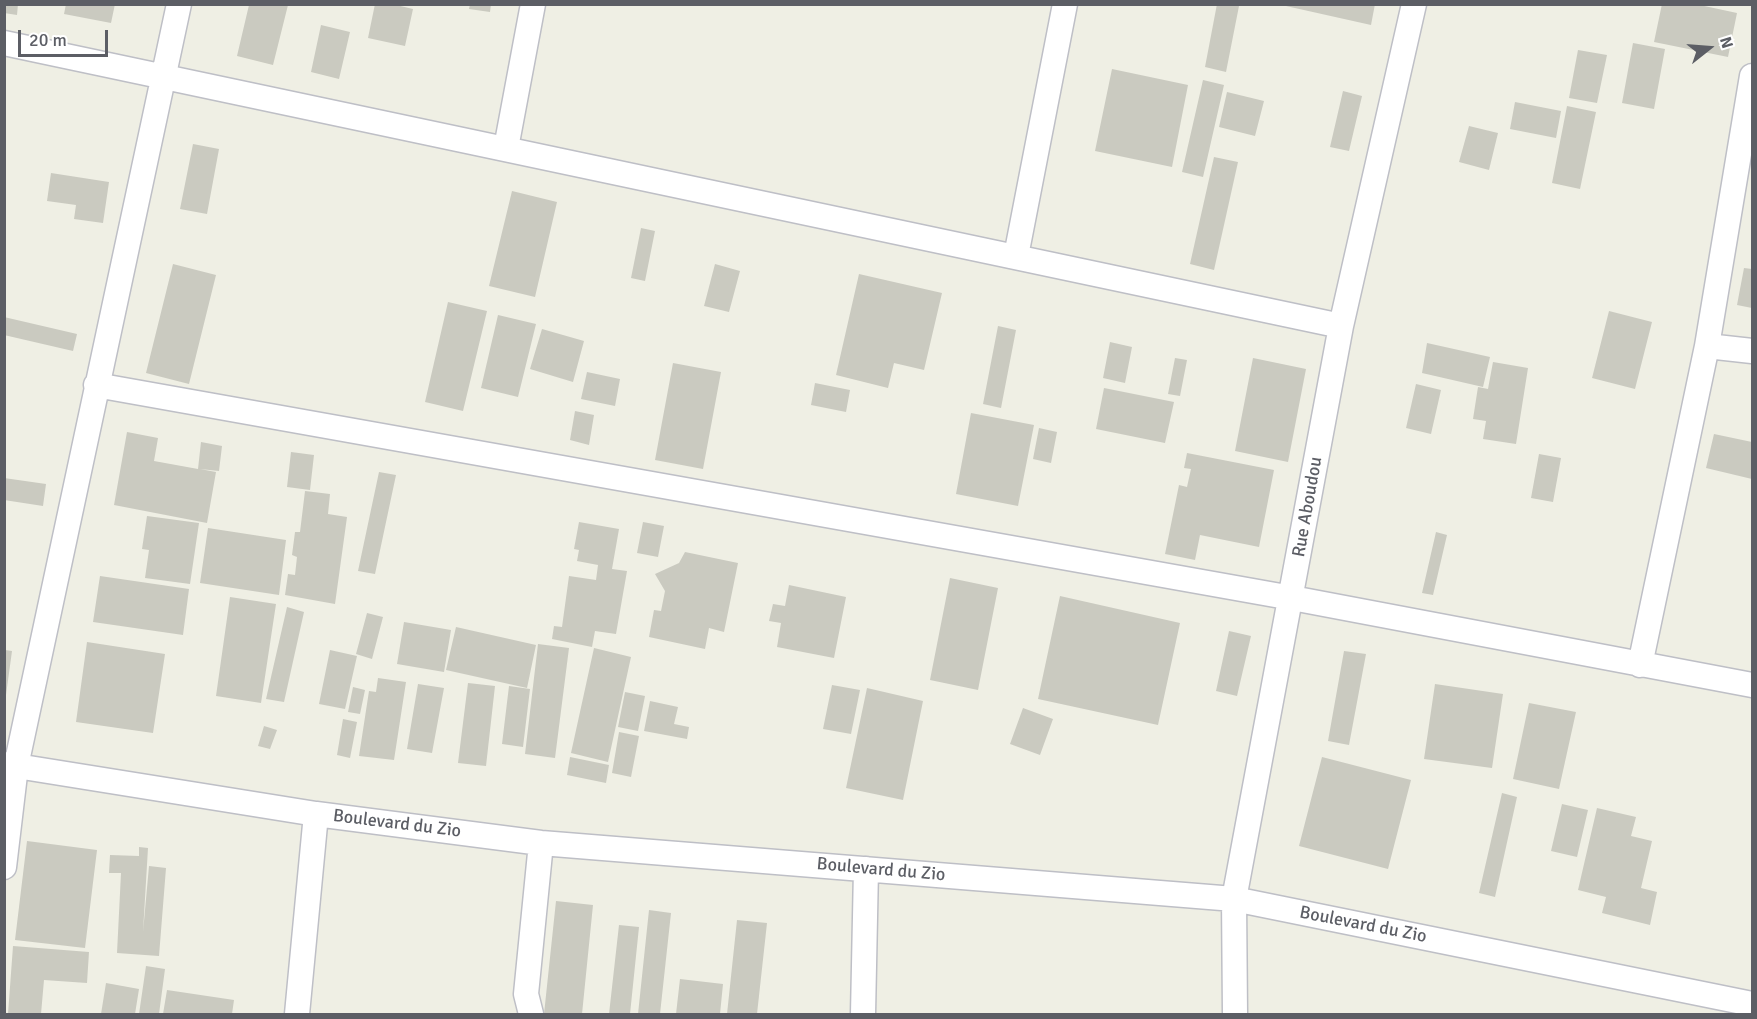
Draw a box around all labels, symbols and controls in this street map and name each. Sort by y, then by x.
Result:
scale bar [21,18,111,56]
north arrow [1679,18,1739,78]
text: 20 m [29,29,67,51]
text: N [1715,34,1737,51]
street label: Rue Aboudou [1289,455,1327,559]
street label: Boulevard du Zio [332,805,462,843]
street label: Boulevard du Zio [816,854,946,886]
street label: Boulevard du Zio [1298,902,1428,948]

